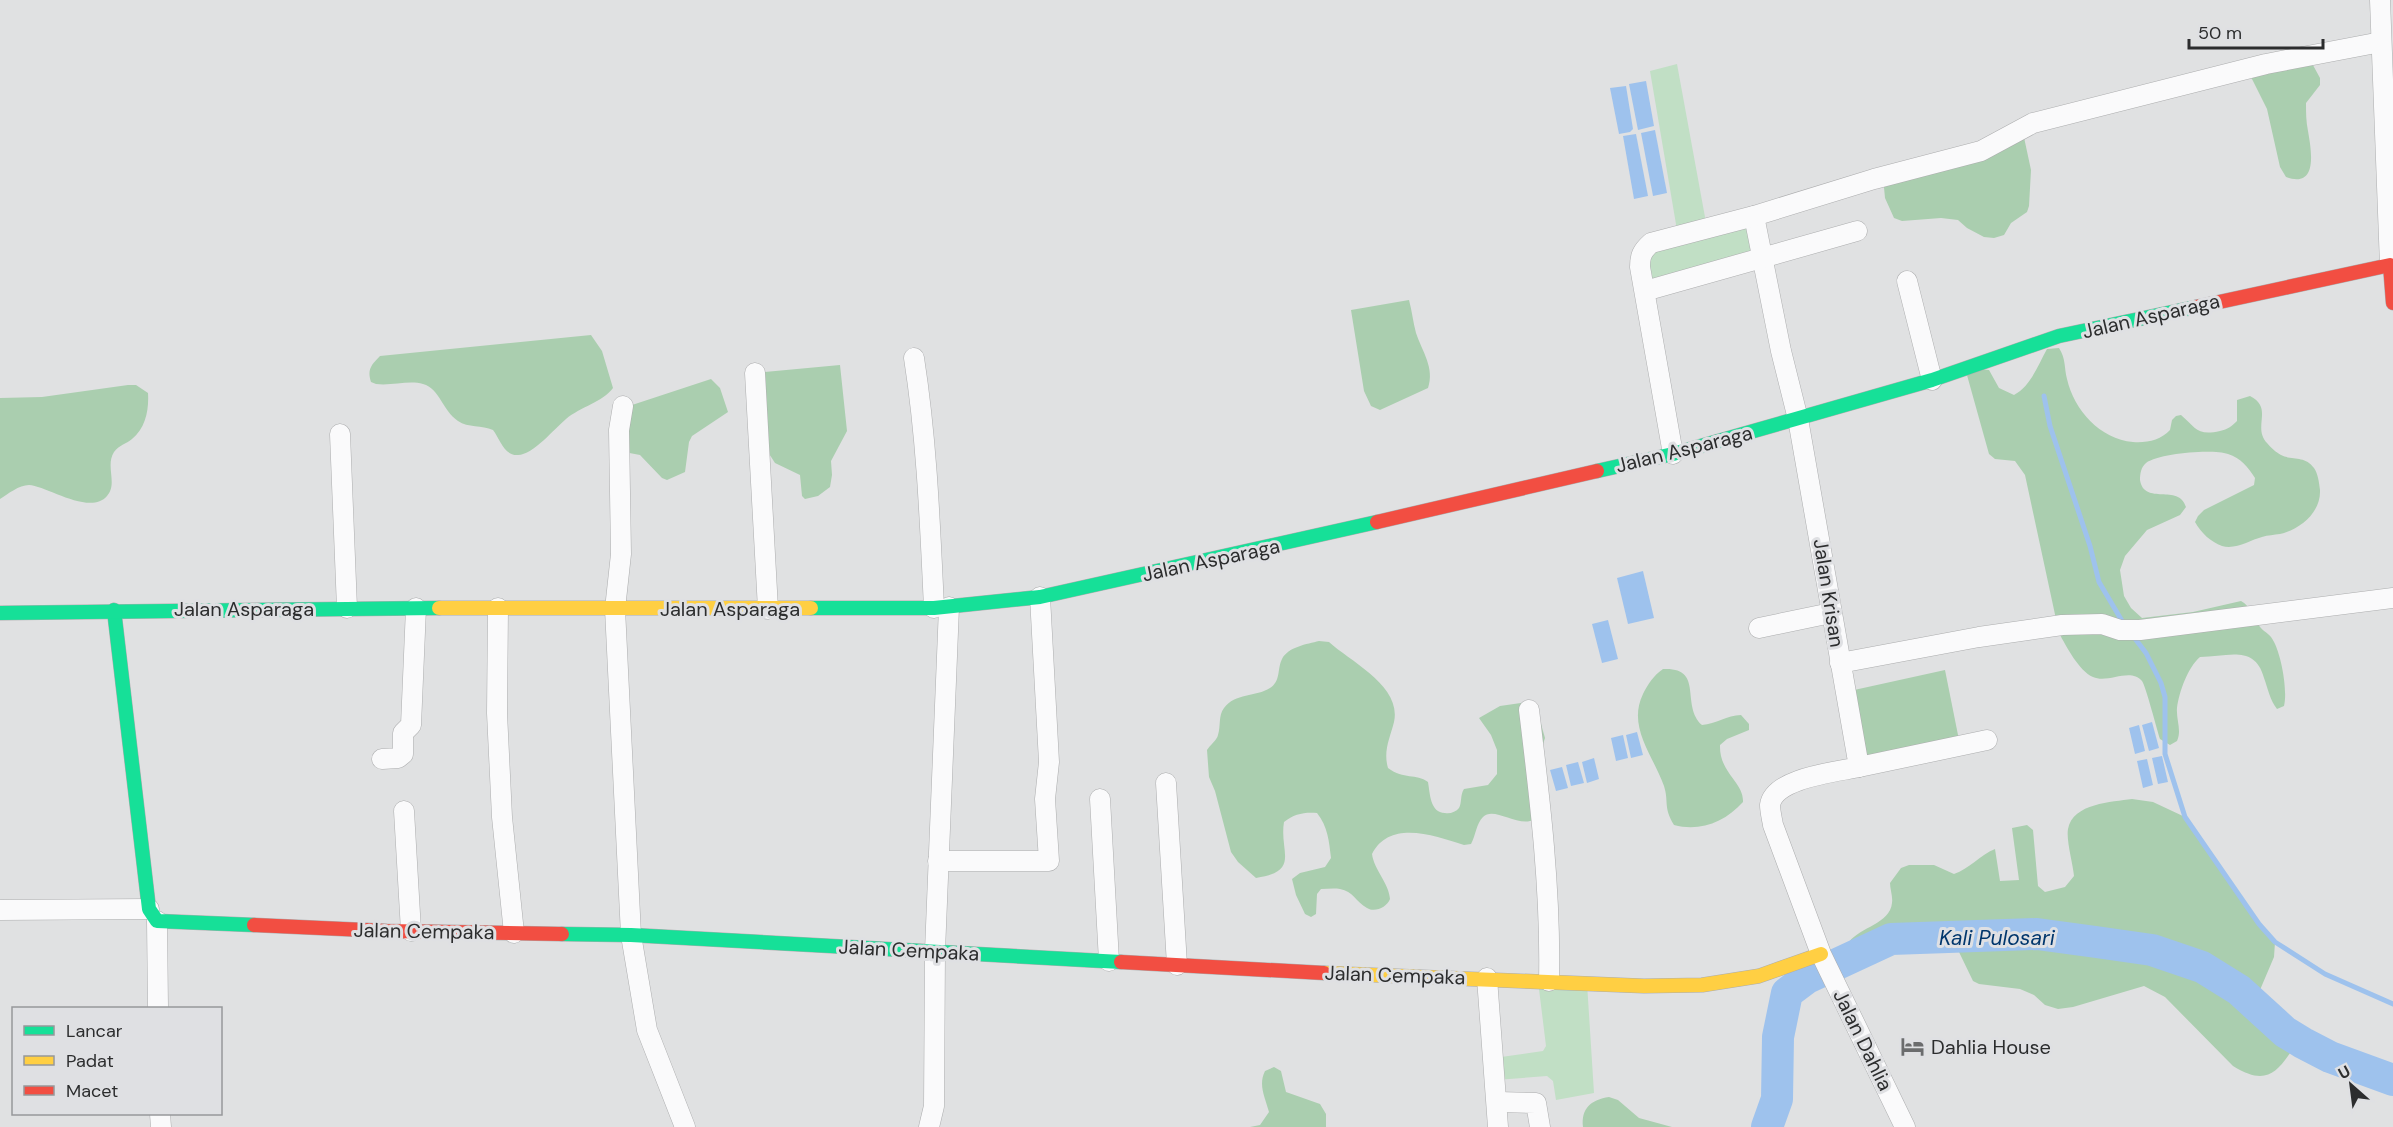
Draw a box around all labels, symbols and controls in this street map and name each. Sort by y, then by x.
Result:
scale bar [2189,12,2322,50]
text: 50 m [2198,21,2242,45]
street label: Jalan Asparaga [2080,288,2222,344]
street label: Jalan Asparaga [1613,419,1755,479]
street label: Jalan Asparaga [1140,533,1282,587]
street label: Jalan Krisan [1808,537,1850,649]
street label: Jalan Asparaga [174,596,314,622]
street label: Jalan Asparaga [660,596,800,622]
street label: Jalan Cempaka [353,917,495,945]
water label: Kali Pulosari [1939,924,2056,952]
street label: Jalan Cempaka [838,933,980,967]
street label: Jalan Cempaka [1324,960,1466,990]
street label: Jalan Dahlia [1827,985,1899,1095]
legend [12,1007,222,1115]
text: Lancar [66,1019,123,1043]
hotel icon: Dahlia House [1900,1034,1926,1060]
place label: Dahlia House [1931,1034,2051,1060]
text: Padat [66,1049,114,1073]
north arrow [2321,1055,2381,1115]
text: U [2334,1060,2354,1084]
text: Macet [66,1079,118,1103]

